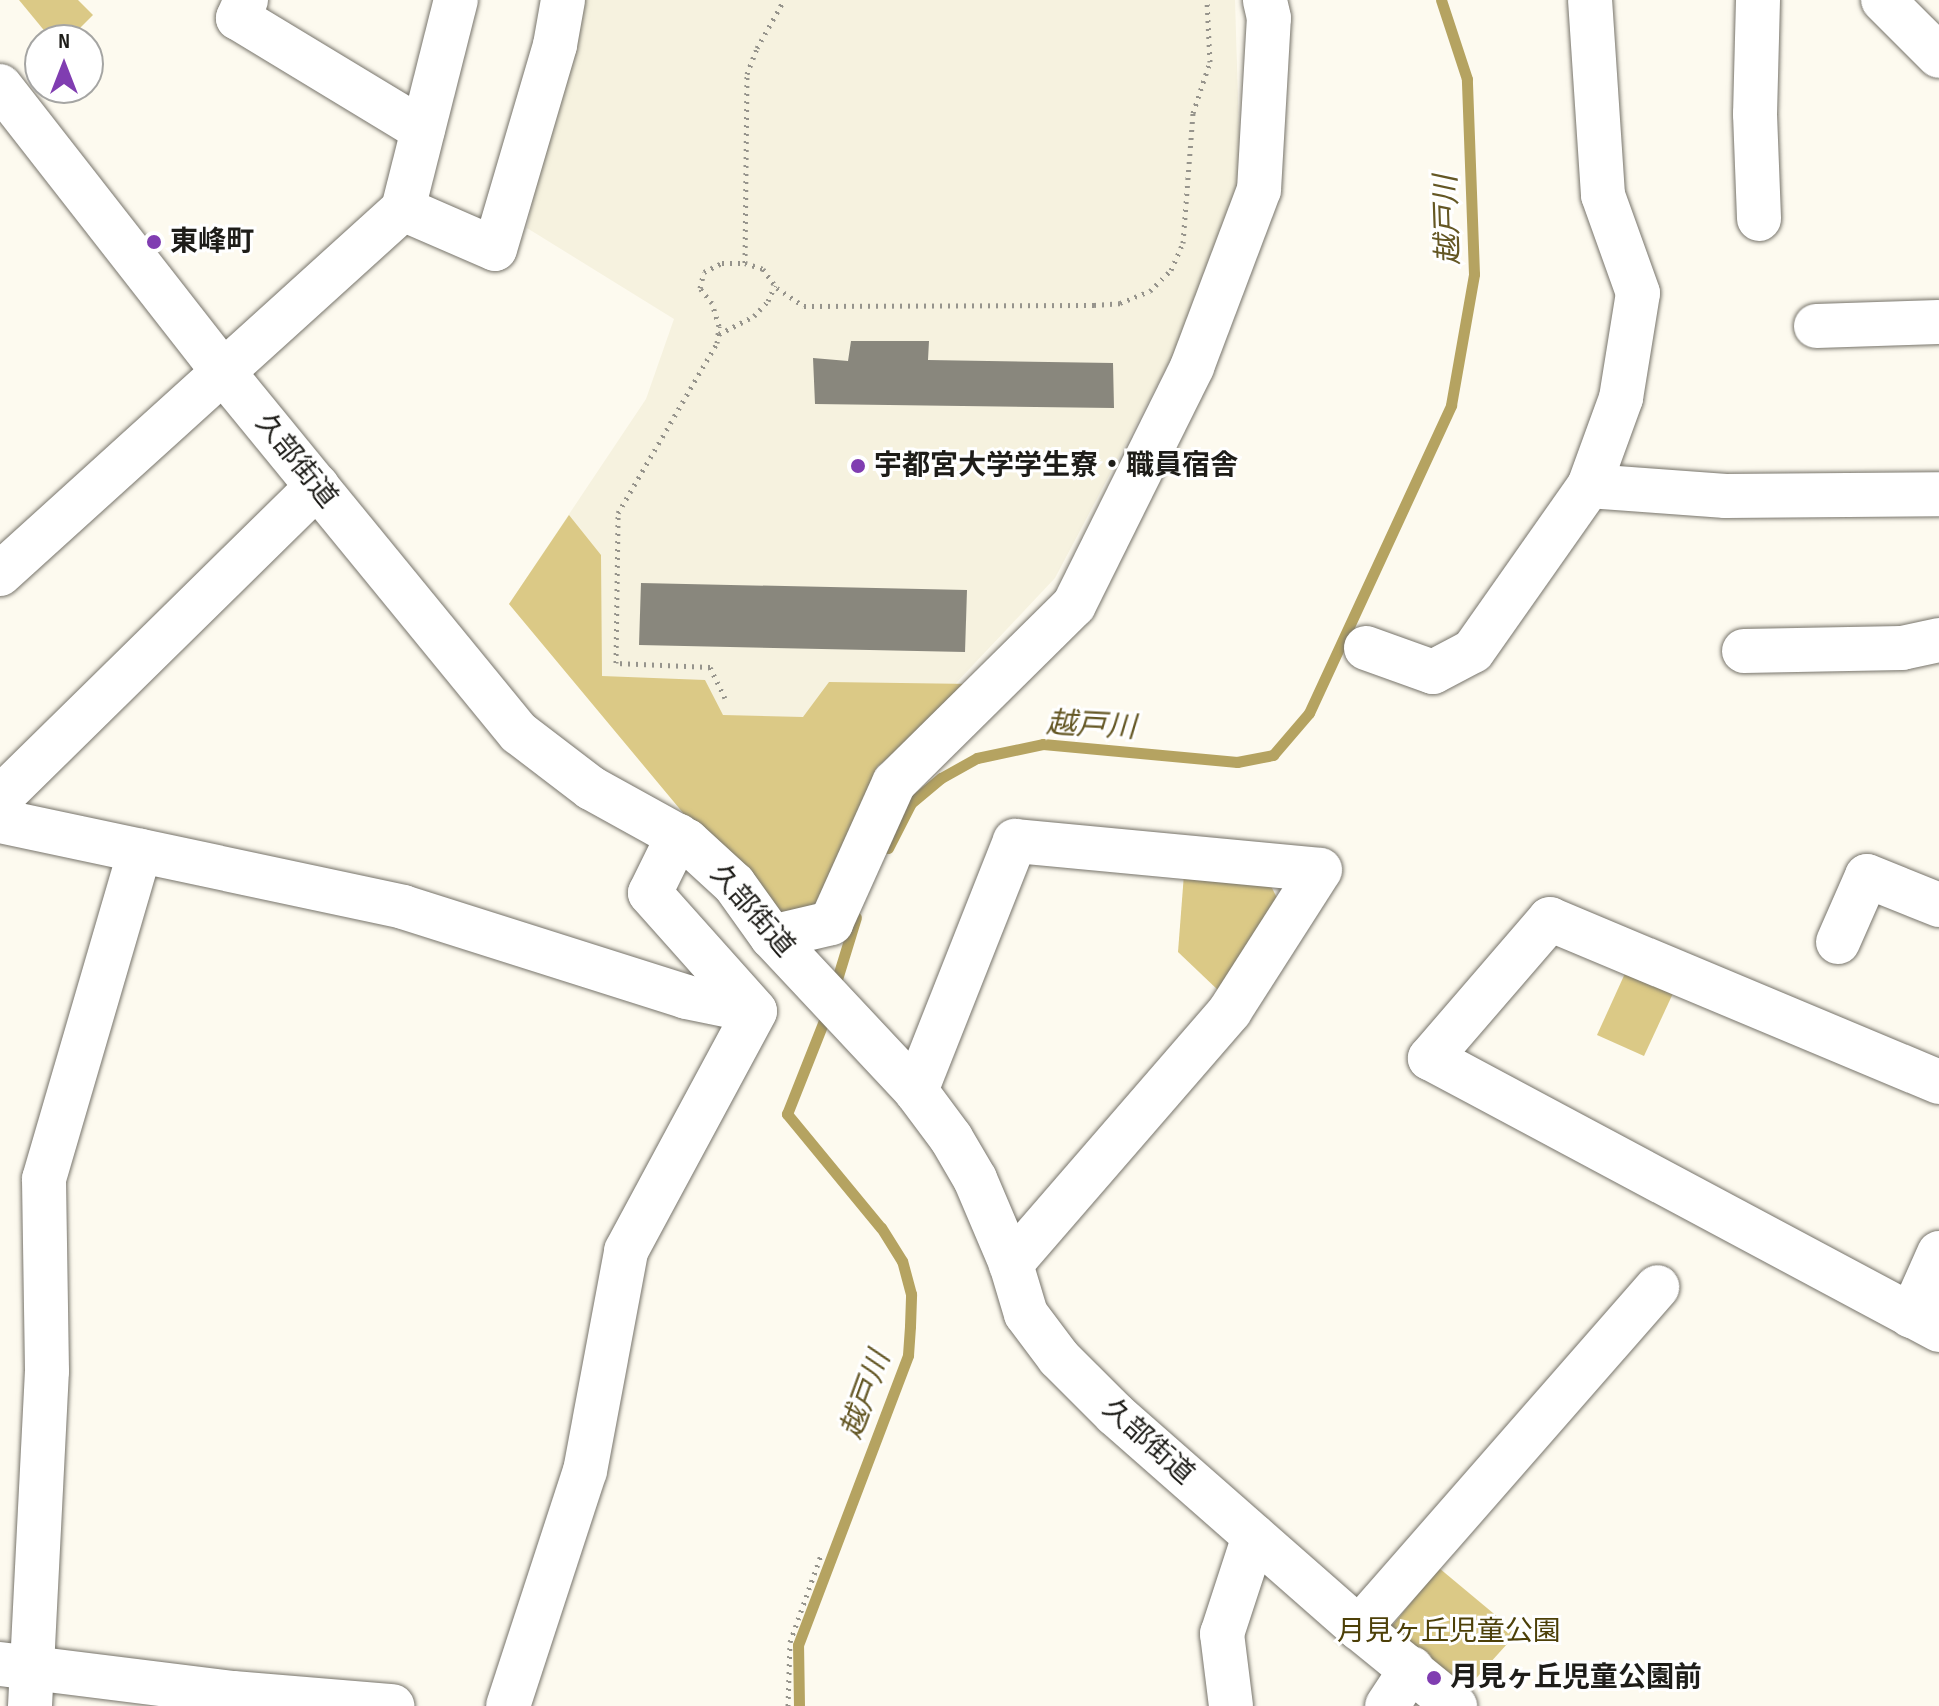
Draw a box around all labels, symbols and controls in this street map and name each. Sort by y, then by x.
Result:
north arrow [24,24,104,104]
text: N [58,28,70,55]
water label: 越戸川 [1428,174,1468,266]
place label: 東峰町 [170,225,254,259]
marker: 東峰町 [145,233,163,251]
street label: 久部街道 [248,407,344,515]
place label: 宇都宮大学学生寮・職員宿舎 [874,449,1238,483]
marker: 宇都宮大学学生寮・職員宿舎 [849,457,867,475]
water label: 越戸川 [1045,706,1137,746]
street label: 久部街道 [703,858,801,964]
water label: 越戸川 [834,1347,898,1443]
street label: 久部街道 [1095,1392,1201,1492]
park label: 月見ヶ丘児童公園 [1337,1615,1561,1649]
place label: 月見ヶ丘児童公園前 [1450,1661,1702,1695]
marker: 月見ヶ丘児童公園前 [1425,1669,1443,1687]

